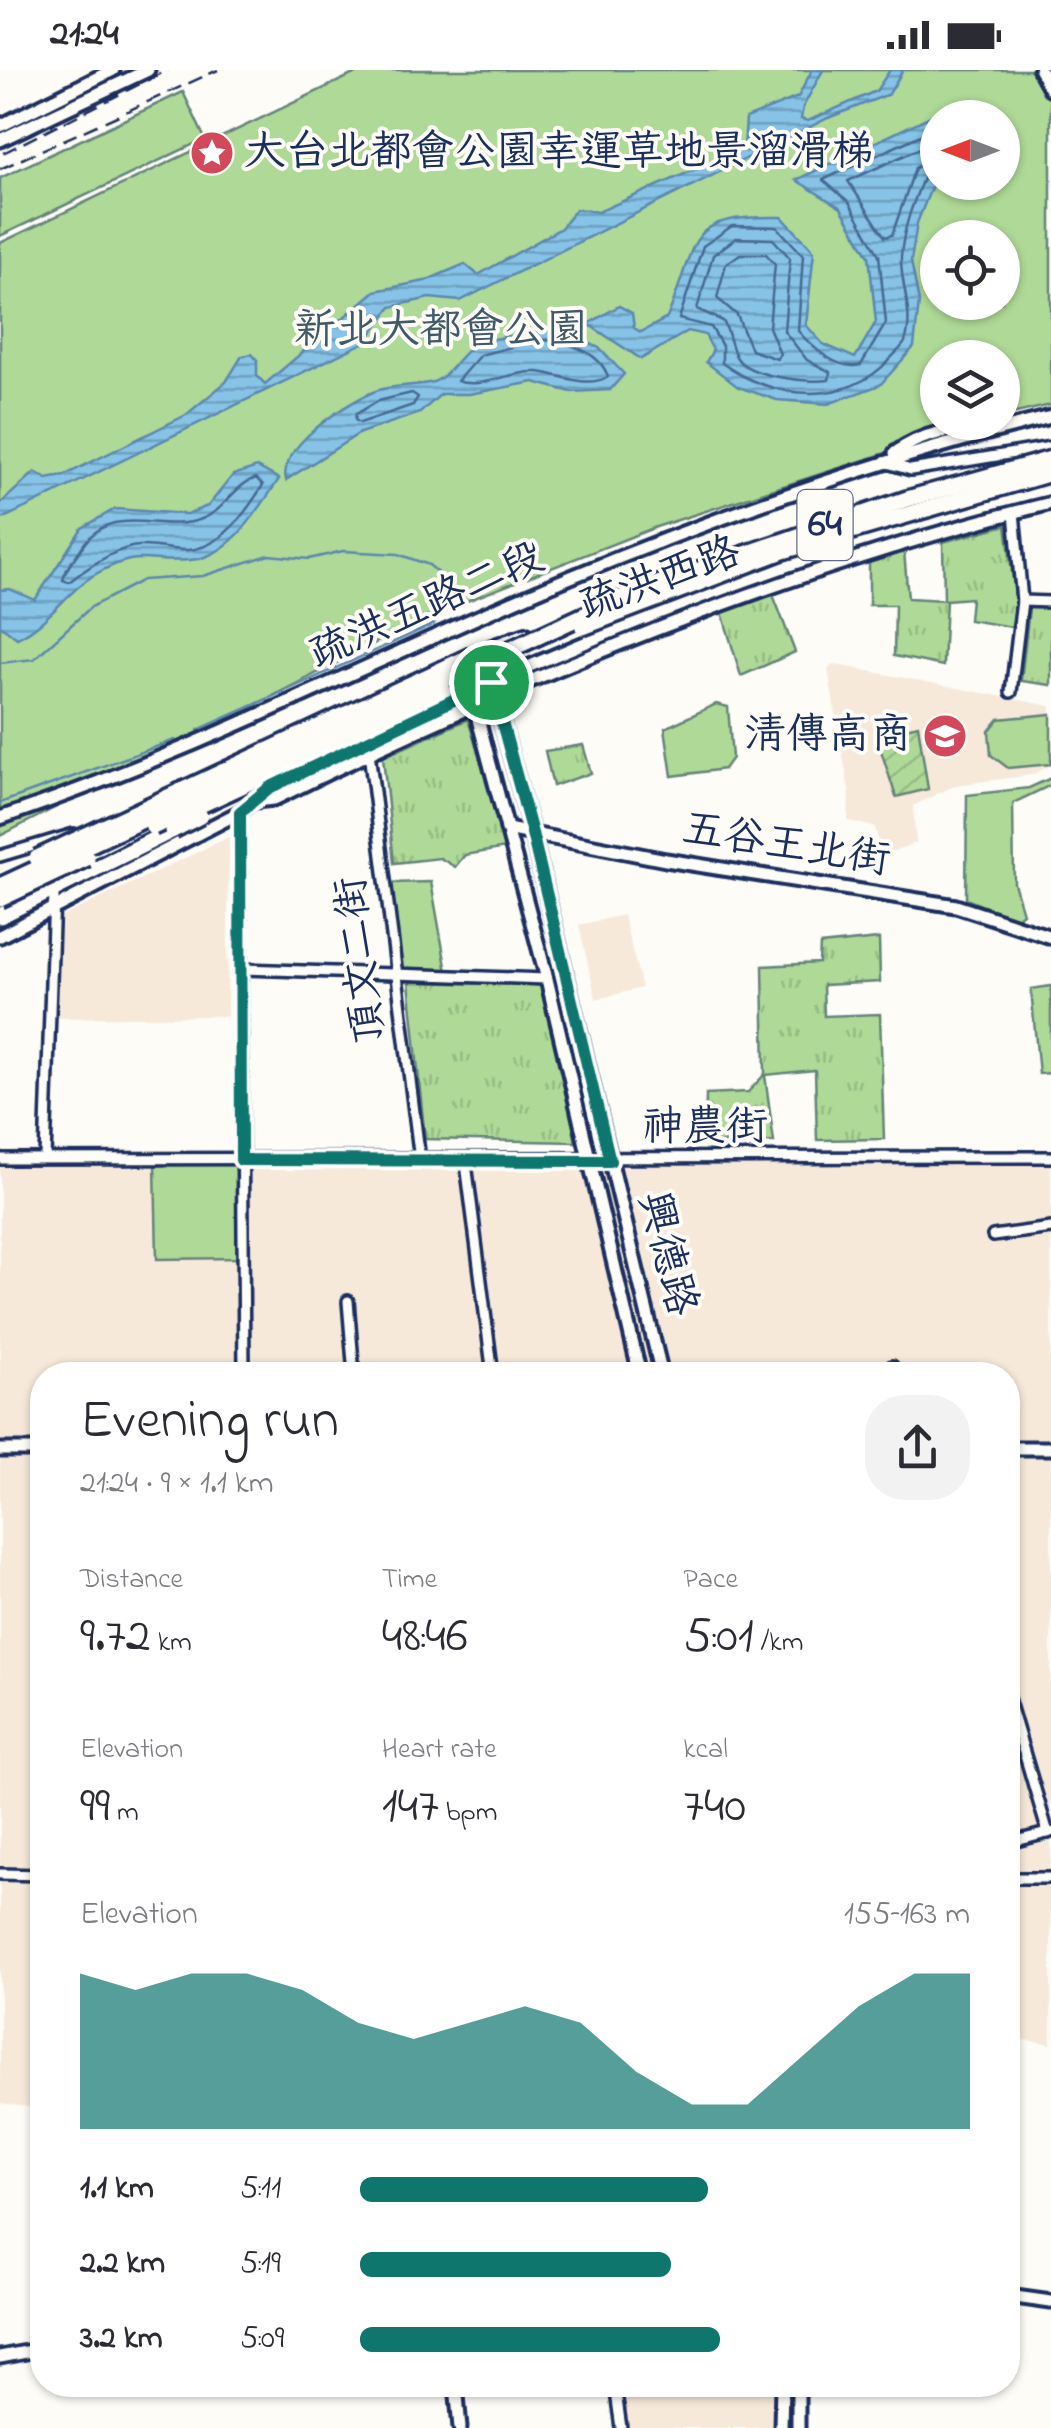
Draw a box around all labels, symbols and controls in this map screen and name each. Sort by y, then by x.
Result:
text: 21:24 [50,7,119,63]
north arrow [920,100,1020,200]
map controls [920,100,1020,440]
place label: 大台北都會公園幸運草地景溜滑梯 [244,123,874,184]
place icon: 大台北都會公園幸運草地景溜滑梯 [189,130,235,176]
button: locate [920,220,1020,320]
park label: 新北大都會公園 [294,301,588,362]
button: layers [920,340,1020,440]
road number: 64 [798,490,852,560]
street label: 疏洪西路 [571,523,749,637]
street label: 疏洪五路二段 [299,528,555,686]
pin [449,640,534,725]
icon: arrive [464,655,519,710]
place label: 清傳高商 [744,706,912,767]
school or university icon: 清傳高商 [922,713,968,759]
street label: 五谷王北街 [678,799,894,893]
street label: 頂文二街 [321,873,403,1047]
street label: 神農街 [642,1098,768,1159]
street label: 興德路 [621,1185,711,1323]
text: Evening run [80,1383,339,1463]
button: share [865,1395,970,1500]
text: 21:24 · 9 × 1.1 km [80,1461,274,1508]
text: Distance [80,1560,183,1601]
text: Time [382,1560,437,1601]
text: Pace [683,1560,738,1601]
text: 9.72 [80,1601,151,1674]
text: 48:46 [382,1601,468,1674]
text: 5:01 [683,1601,754,1674]
text: km [151,1623,192,1664]
text: /km [754,1623,803,1664]
text: Elevation [80,1730,183,1771]
text: Heart rate [382,1730,496,1771]
text: kcal [683,1730,728,1771]
text: 99 [80,1771,110,1844]
text: 147 [382,1771,439,1844]
text: 740 [683,1771,746,1844]
text: m [110,1793,139,1834]
text: bpm [439,1793,498,1834]
text: Elevation [80,1892,198,1939]
text: 155–163 m [844,1892,970,1939]
text: 1.1 km [80,2166,154,2213]
text: 5:11 [240,2166,281,2213]
text: 2.2 km [80,2241,165,2288]
text: 5:19 [240,2241,281,2288]
text: 3.2 km [80,2316,163,2363]
text: 5:09 [240,2316,284,2363]

